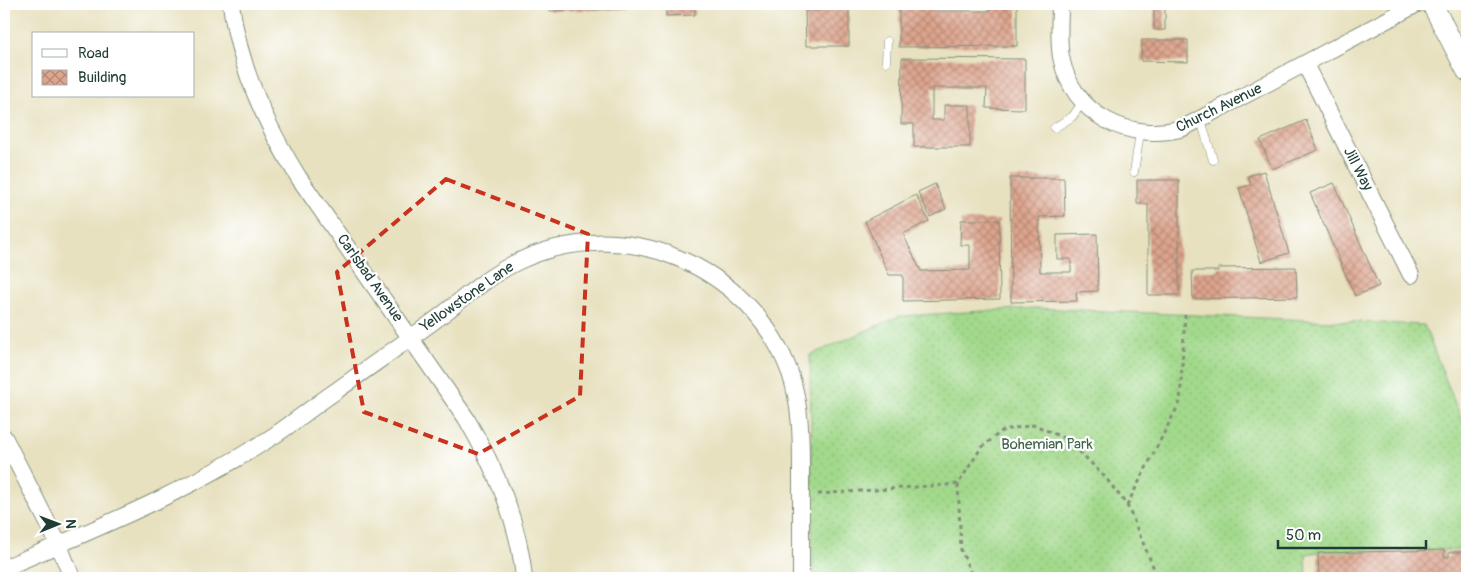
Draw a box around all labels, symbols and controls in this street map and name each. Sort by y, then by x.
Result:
legend [32,32,195,98]
text: Road [78,44,109,63]
text: Building [78,68,126,87]
street label: Church Avenue [1173,79,1266,137]
street label: Jill Way [1339,144,1377,195]
street label: Carlsbad Avenue [333,230,408,326]
street label: Yellowstone Lane [416,257,518,337]
park label: Bohemian Park [1001,435,1093,454]
north arrow [32,500,82,550]
scale bar [1278,517,1426,549]
text: N [62,519,79,529]
text: 50 m [1286,526,1321,545]

